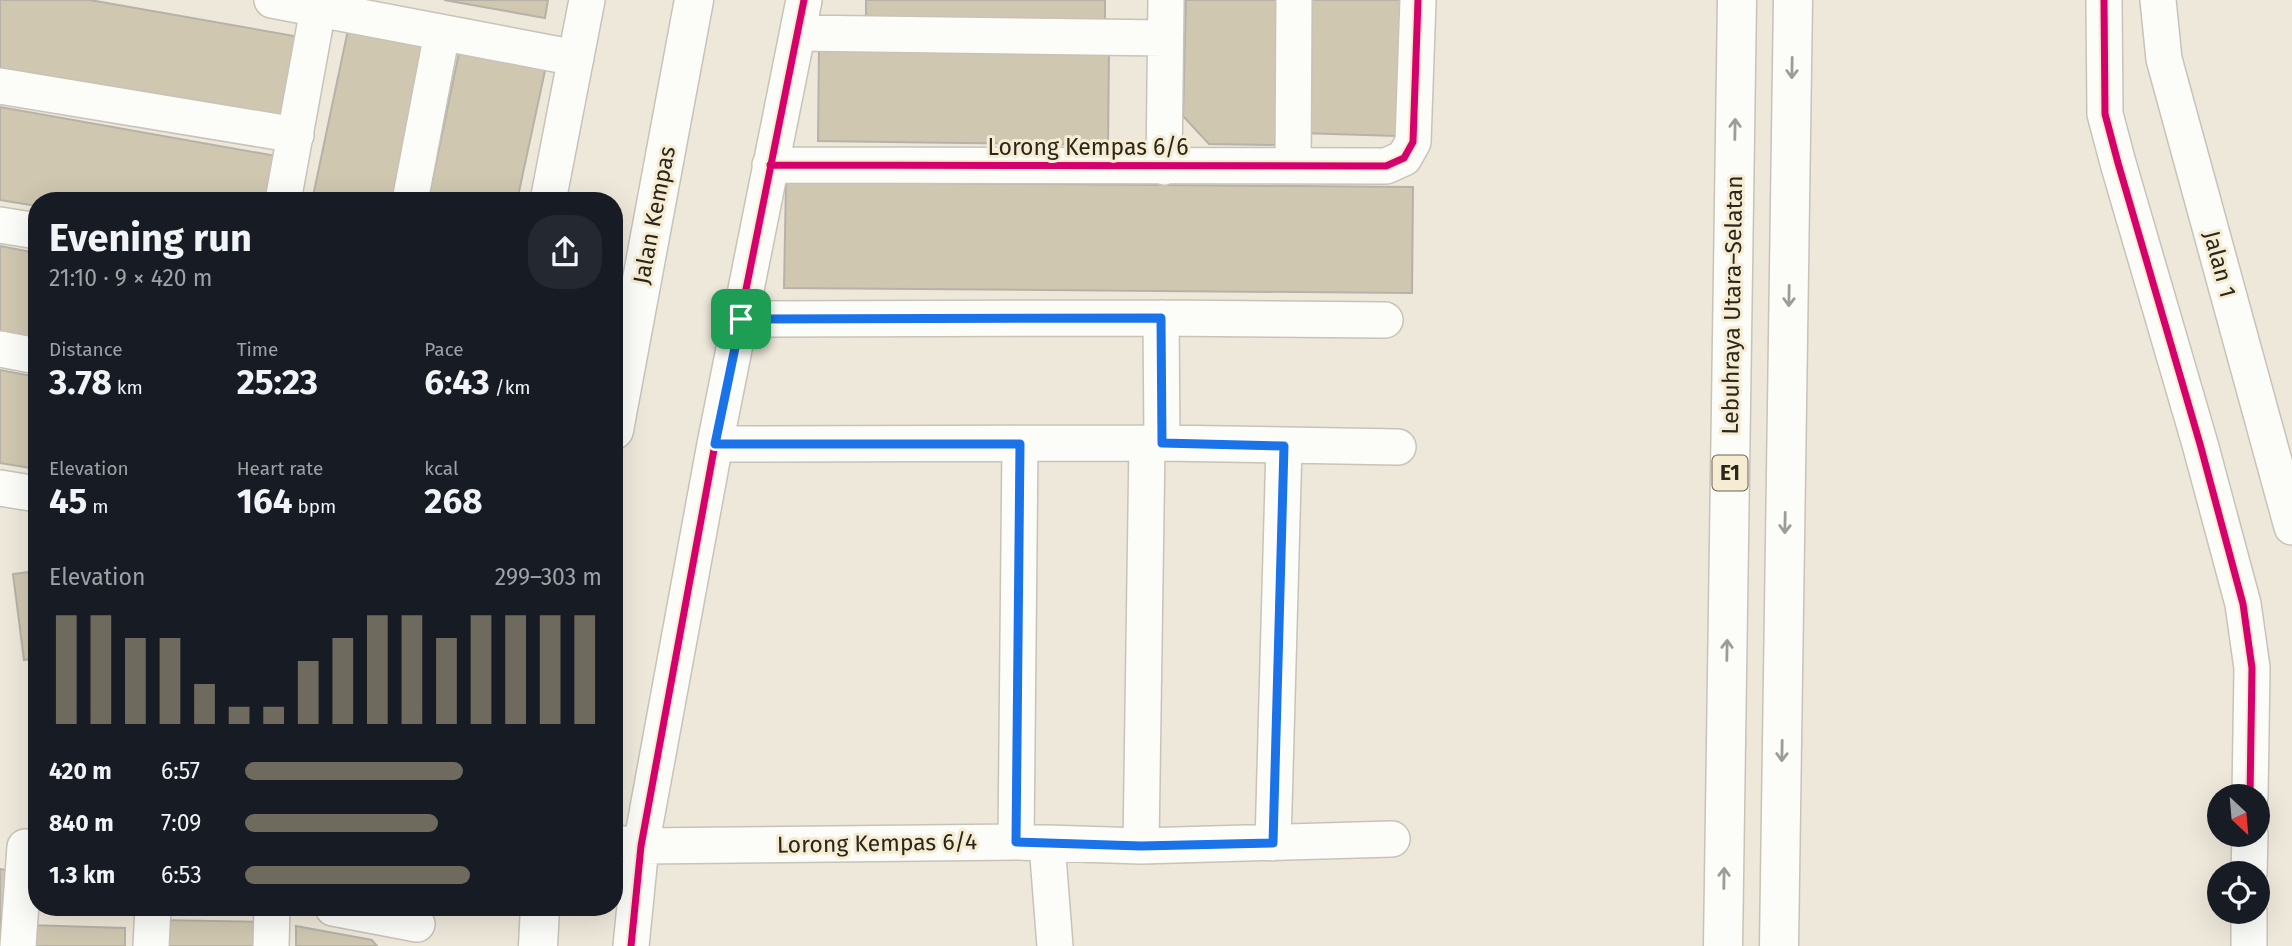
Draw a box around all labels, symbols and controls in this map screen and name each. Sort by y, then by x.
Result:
one-way arrow [1785,56,1799,79]
one-way arrow [1728,118,1742,141]
street label: Lorong Kempas 6/6 [988,133,1188,161]
street label: Jalan Kempas [627,144,681,286]
street label: Lebuhraya Utara–Selatan [1716,175,1748,435]
text: Evening run [49,215,252,261]
button: share [528,215,602,289]
street label: Jalan 1 [2198,228,2242,300]
text: 21:10 · 9 × 420 m [49,264,212,292]
one-way arrow [1782,284,1796,307]
pin [711,289,771,349]
icon: arrive [722,300,760,338]
text: Distance [49,338,123,361]
text: Time [237,338,278,361]
text: Pace [424,338,464,361]
text: 3.78 [49,361,112,403]
text: 25:23 [237,361,318,403]
text: 6:43 [424,361,490,403]
text: km [112,376,143,399]
text: /km [490,376,531,399]
road number: E1 [1712,456,1748,490]
text: Elevation [49,457,129,480]
text: Heart rate [237,457,323,480]
text: kcal [424,457,459,480]
text: 45 [49,480,87,522]
text: 164 [237,480,292,522]
text: 268 [424,480,483,522]
text: m [87,495,109,518]
text: bpm [292,495,336,518]
one-way arrow [1778,511,1792,534]
text: Elevation [49,563,145,591]
text: 299–303 m [495,563,602,591]
one-way arrow [1720,639,1734,662]
one-way arrow [1775,739,1789,762]
text: 420 m [49,757,112,785]
text: 6:57 [161,757,200,785]
north arrow [2207,784,2270,847]
map controls [2207,784,2270,924]
text: 840 m [49,809,114,837]
text: 7:09 [161,809,201,837]
street label: Lorong Kempas 6/4 [777,827,977,859]
text: 1.3 km [49,861,115,889]
text: 6:53 [161,861,202,889]
button: locate [2207,861,2270,924]
one-way arrow [1717,867,1730,890]

